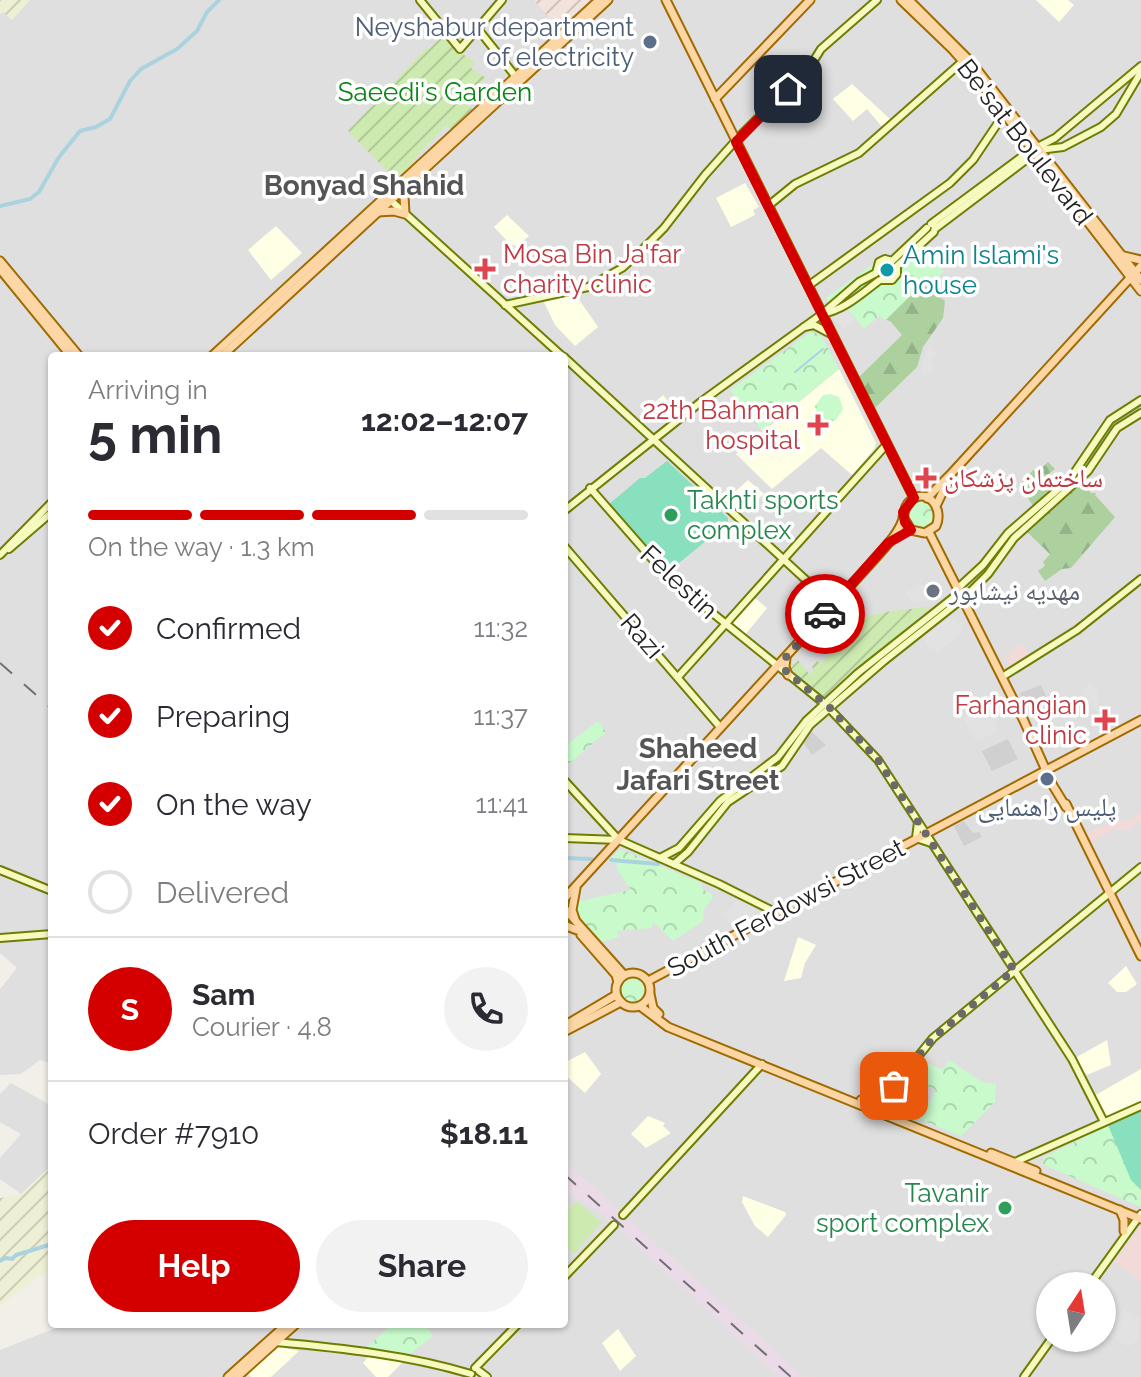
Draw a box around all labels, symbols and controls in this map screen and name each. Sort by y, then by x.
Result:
place label: Neyshabur department of electricity [355,12,634,72]
marker: Neyshabur department of electricity [641,33,659,51]
street label: Be'sat Boulevard [951,53,1099,231]
pin [754,55,822,123]
icon: home [766,67,810,111]
park label: Saeedi's Garden [338,77,532,107]
district label: Bonyad Shahid [264,169,464,202]
place label: Mosa Bin Ja'far charity clinic [503,239,682,299]
place label: Amin Islami's house [903,240,1059,300]
marker: Mosa Bin Ja'far charity clinic [474,258,496,280]
marker: Amin Islami's house [878,261,896,279]
text: Arriving in [88,375,208,405]
place label: 22th Bahman hospital [643,395,801,455]
text: 12:02–12:07 [361,403,528,438]
text: 5 min [88,404,222,465]
marker: 22th Bahman hospital [807,414,829,436]
place label: ساختمان پزشکان [944,463,1103,494]
marker: ساختمان پزشکان [915,467,937,489]
place label: Takhti sports complex [687,485,839,545]
marker: Takhti sports complex [662,506,680,524]
text: On the way · 1.3 km [88,532,315,562]
street label: Felestin [634,539,724,625]
courier [785,574,865,654]
place label: مهدیه نیشابور [948,576,1080,606]
marker: مهدیه نیشابور [924,582,942,600]
icon: car [803,592,847,636]
icon: check [88,606,132,650]
street label: Razi [614,608,670,664]
text: Confirmed [156,611,301,646]
text: 11:32 [473,613,528,643]
place label: Farhangian clinic [955,690,1087,750]
icon: check [88,694,132,738]
text: Preparing [156,699,290,734]
text: 11:37 [473,701,528,731]
marker: Farhangian clinic [1094,709,1116,731]
district label: Shaheed Jafari Street [617,732,780,797]
marker: پلیس راهنمایی [1038,770,1056,788]
icon: check [88,782,132,826]
text: On the way [156,787,312,822]
text: 11:41 [476,789,528,819]
place label: پلیس راهنمایی [978,792,1116,823]
street label: South Ferdowsi Street [662,833,910,983]
text: Delivered [156,875,289,910]
button: phone [444,967,528,1051]
text: Sam [192,977,255,1012]
text: S [121,992,139,1027]
text: Courier · 4.8 [192,1012,332,1042]
pin [860,1052,928,1120]
icon: bag [872,1064,916,1108]
text: Order #7910 [88,1116,259,1151]
text: $18.11 [440,1116,528,1151]
place label: Tavanir sport complex [816,1178,989,1238]
marker: Tavanir sport complex [996,1199,1014,1217]
button: Help [88,1220,300,1312]
button: Share [316,1220,528,1312]
north arrow [1036,1272,1116,1352]
map controls [1036,1272,1116,1352]

